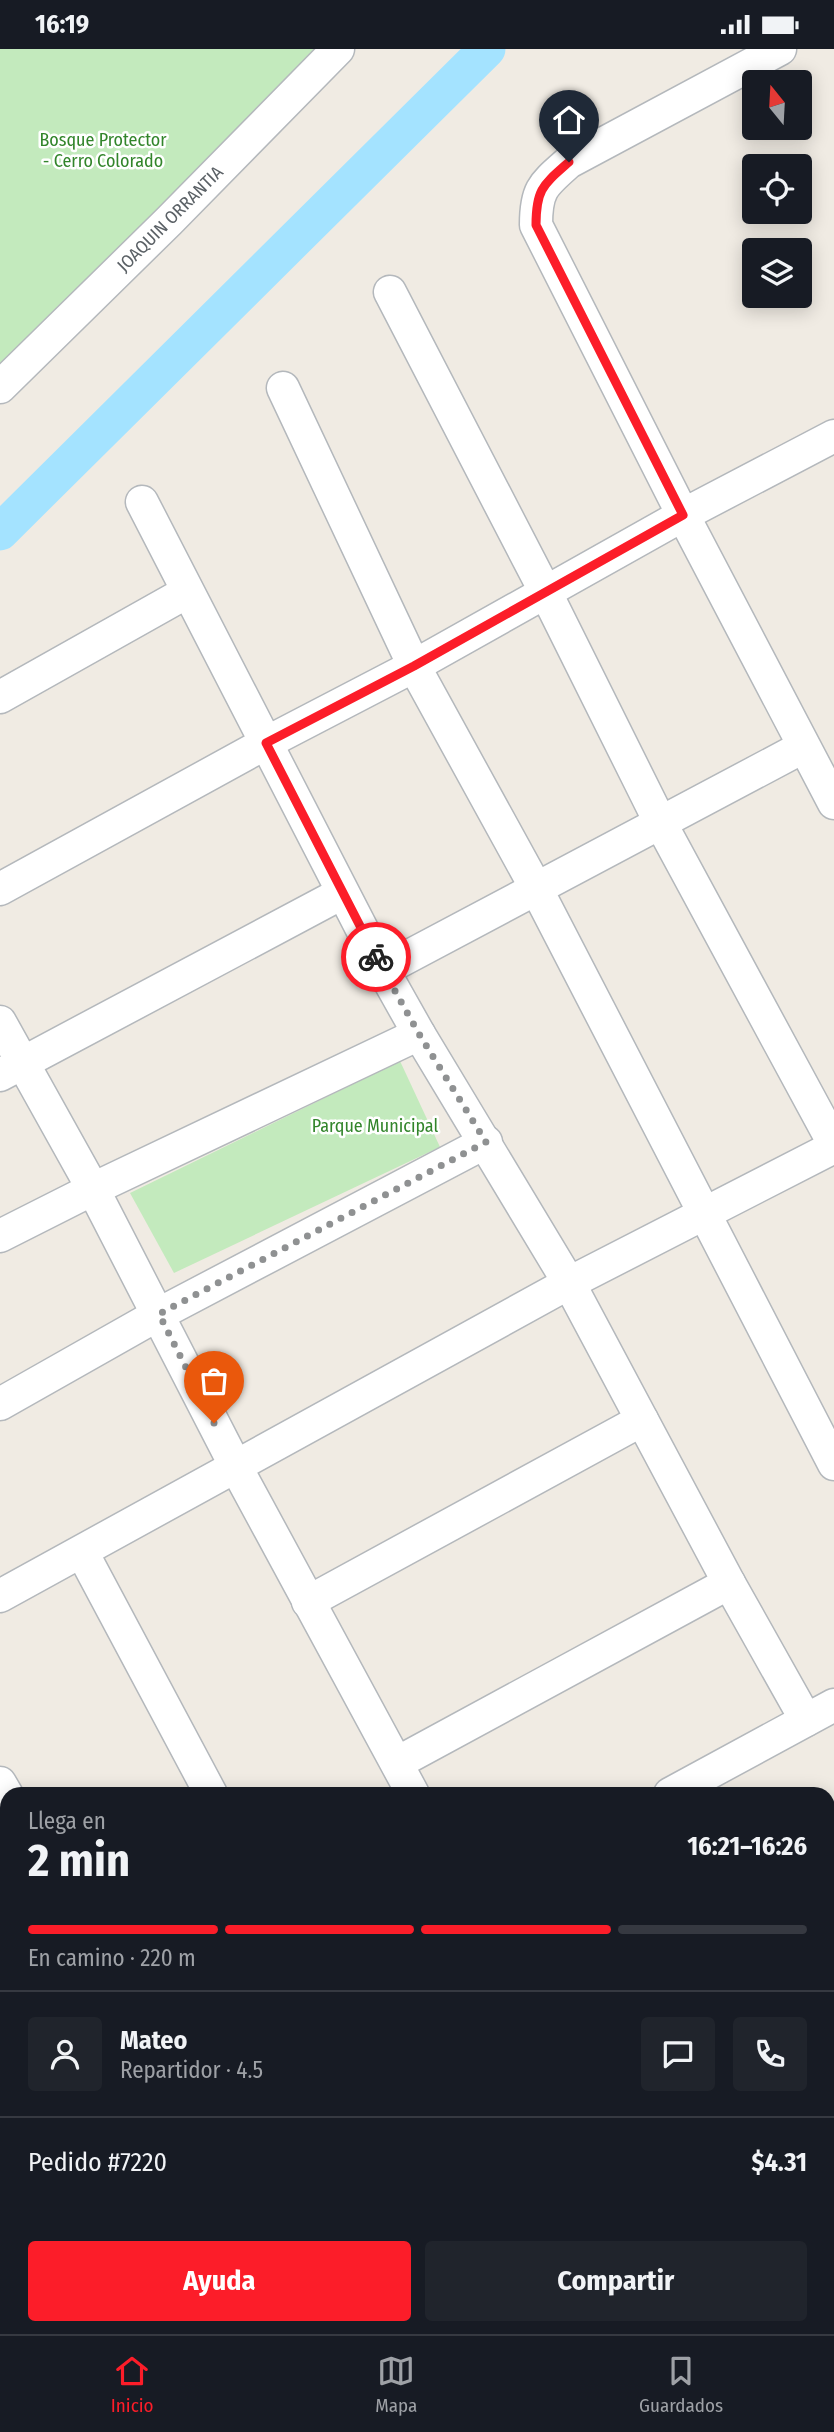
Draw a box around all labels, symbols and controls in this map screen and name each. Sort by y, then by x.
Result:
text: 16:19 [35,9,89,40]
north arrow [742,70,812,140]
map controls [742,70,812,308]
pin [539,90,599,162]
icon: home [550,101,588,139]
park label: Bosque Protector - Cerro Colorado [39,129,167,172]
button: locate [742,154,812,224]
street label: JOAQUIN ORRANTIA [112,161,228,277]
button: layers [742,238,812,308]
courier [341,922,411,992]
icon: bike [357,938,395,976]
park label: Parque Municipal [312,1115,439,1137]
pin [184,1351,244,1423]
icon: bag [195,1362,233,1400]
text: Llega en [28,1807,106,1835]
text: 16:21–16:26 [687,1831,807,1862]
text: 2 min [28,1833,130,1888]
text: En camino · 220 m [28,1944,196,1972]
button: person [28,2017,102,2091]
button: chat [641,2017,715,2091]
button: phone [733,2017,807,2091]
text: Mateo [120,2025,187,2056]
text: Repartidor · 4.5 [120,2056,263,2084]
text: Pedido #7220 [28,2147,167,2178]
text: $4.31 [752,2147,807,2178]
button: Ayuda [28,2241,411,2321]
button: Compartir [425,2241,807,2321]
tab: Inicio [111,2352,154,2417]
tab: Mapa [375,2352,417,2417]
tab: Guardados [639,2352,723,2417]

